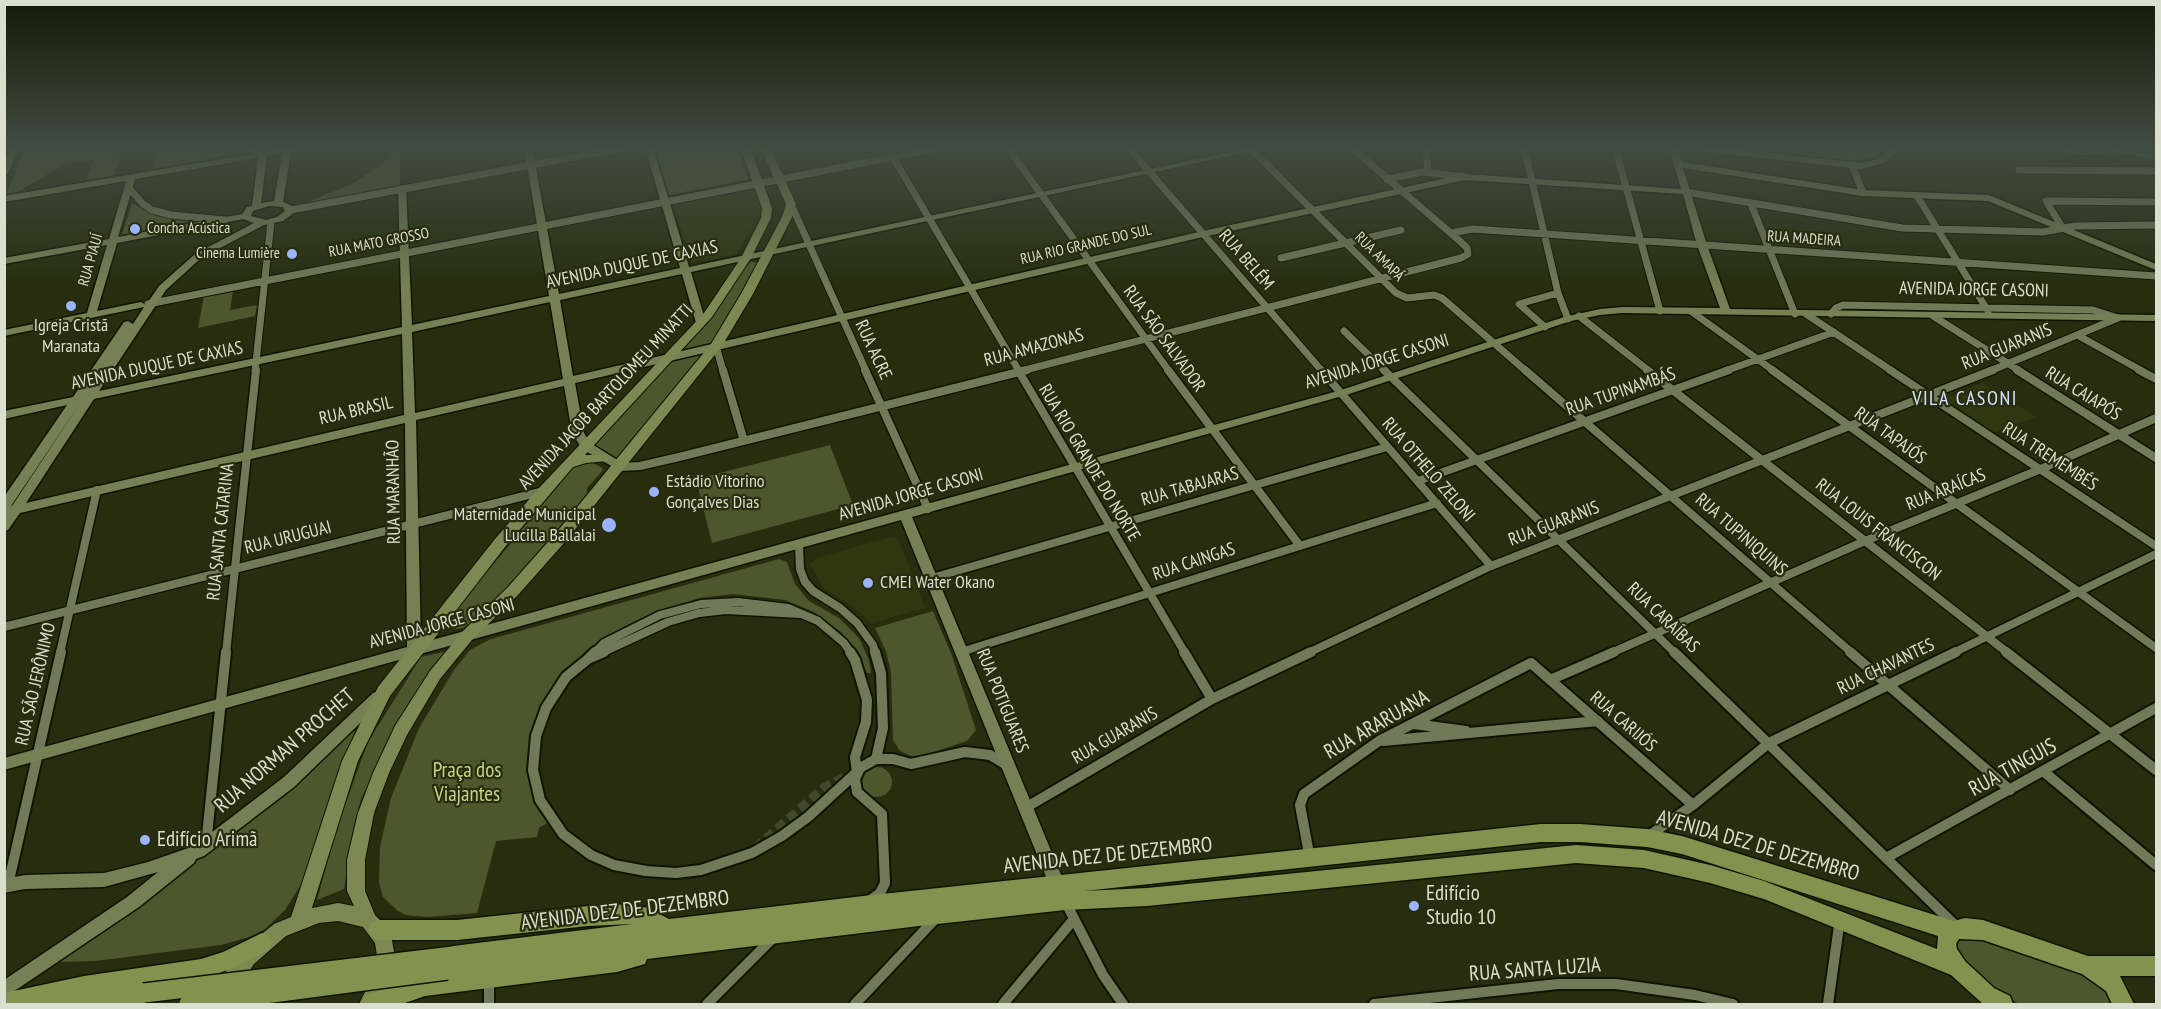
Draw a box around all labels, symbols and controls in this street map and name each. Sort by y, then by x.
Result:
place label: Concha Acústica [147,220,230,238]
street label: RUA RIO GRANDE DO SUL [1019,221,1153,269]
marker: Concha Acústica [128,222,142,236]
street label: RUA MATO GROSSO [327,224,431,262]
street label: RUA BELÉM [1214,225,1278,295]
street label: RUA MADEIRA [1767,227,1841,251]
street label: RUA AMAPÁ [1351,229,1407,285]
street label: RUA PIAUÍ [75,232,107,288]
street label: AVENIDA DUQUE DE CAXIAS [544,236,720,294]
place label: Cinema Lumière [196,245,280,263]
marker: Cinema Lumière [285,247,299,261]
street label: AVENIDA JORGE CASONI [1899,278,2049,302]
street label: RUA SÃO SALVADOR [1118,282,1210,396]
marker: Igreja Cristã Maranata [64,299,78,313]
street label: AVENIDA JACOB BARTOLOMEU MINATTI [514,300,698,494]
place label: Igreja Cristã Maranata [34,315,108,358]
street label: RUA ACRE [850,317,896,383]
street label: RUA GUARANIS [1959,319,2055,375]
street label: RUA AMAZONAS [982,324,1086,372]
street label: AVENIDA JORGE CASONI [1302,330,1452,394]
street label: AVENIDA DUQUE DE CAXIAS [69,337,245,395]
street label: RUA CAIAPÓS [2041,362,2125,426]
street label: RUA TUPINAMBÁS [1563,363,1679,421]
street label: RUA RIO GRANDE DO NORTE [1034,381,1144,545]
district label: VILA CASONI [1912,387,2018,411]
street label: RUA BRASIL [317,392,395,430]
street label: RUA TAPAJÓS [1850,403,1930,469]
street label: RUA OTHELO ZELONI [1377,413,1479,527]
street label: RUA TREMEMBÉS [1998,418,2102,496]
street label: RUA MARANHÃO [382,440,406,544]
street label: RUA SANTA CATARINA [203,462,239,602]
street label: RUA TABAJARAS [1139,463,1241,511]
street label: AVENIDA JORGE CASONI [836,464,986,526]
street label: RUA ARAÍCAS [1903,464,1989,516]
place label: Estádio Vitorino Gonçalves Dias [666,471,765,514]
street label: RUA LOUIS FRANCISCON [1811,474,1945,586]
marker: Estádio Vitorino Gonçalves Dias [647,485,661,499]
street label: RUA TUPINIQUINS [1691,489,1791,581]
street label: RUA GUARANIS [1506,497,1602,551]
place label: Maternidade Municipal Lucilla Ballalai [454,504,596,546]
marker: Maternidade Municipal Lucilla Ballalai [600,516,618,534]
street label: RUA URUGUAI [242,517,334,559]
street label: RUA CAINGAS [1150,539,1238,585]
place label: CMEI Water Okano [880,572,995,594]
marker: CMEI Water Okano [861,576,875,590]
street label: RUA CARAÍBAS [1622,578,1704,658]
street label: AVENIDA JORGE CASONI [367,594,517,654]
street label: RUA SÃO JERÔNIMO [11,621,61,747]
street label: RUA CHAVANTES [1834,634,1938,700]
street label: RUA POTIGUARES [971,646,1033,756]
street label: RUA NORMAN PROCHET [210,683,360,819]
street label: RUA ARARUANA [1320,685,1434,765]
street label: RUA CARIJÓS [1585,687,1661,757]
street label: RUA GUARANIS [1068,703,1162,769]
street label: RUA TINGUIS [1965,734,2061,802]
park label: Praça dos Viajantes [433,758,501,808]
street label: AVENIDA DEZ DE DEZEMBRO [1654,805,1862,887]
place label: Edifício Arimã [157,827,257,853]
marker: Edifício Arimã [138,833,152,847]
street label: AVENIDA DEZ DE DEZEMBRO [1002,833,1214,879]
place label: Edifício Studio 10 [1426,881,1496,931]
street label: AVENIDA DEZ DE DEZEMBRO [519,886,731,936]
marker: Edifício Studio 10 [1407,899,1421,913]
street label: RUA SANTA LUZIA [1468,953,1602,987]

